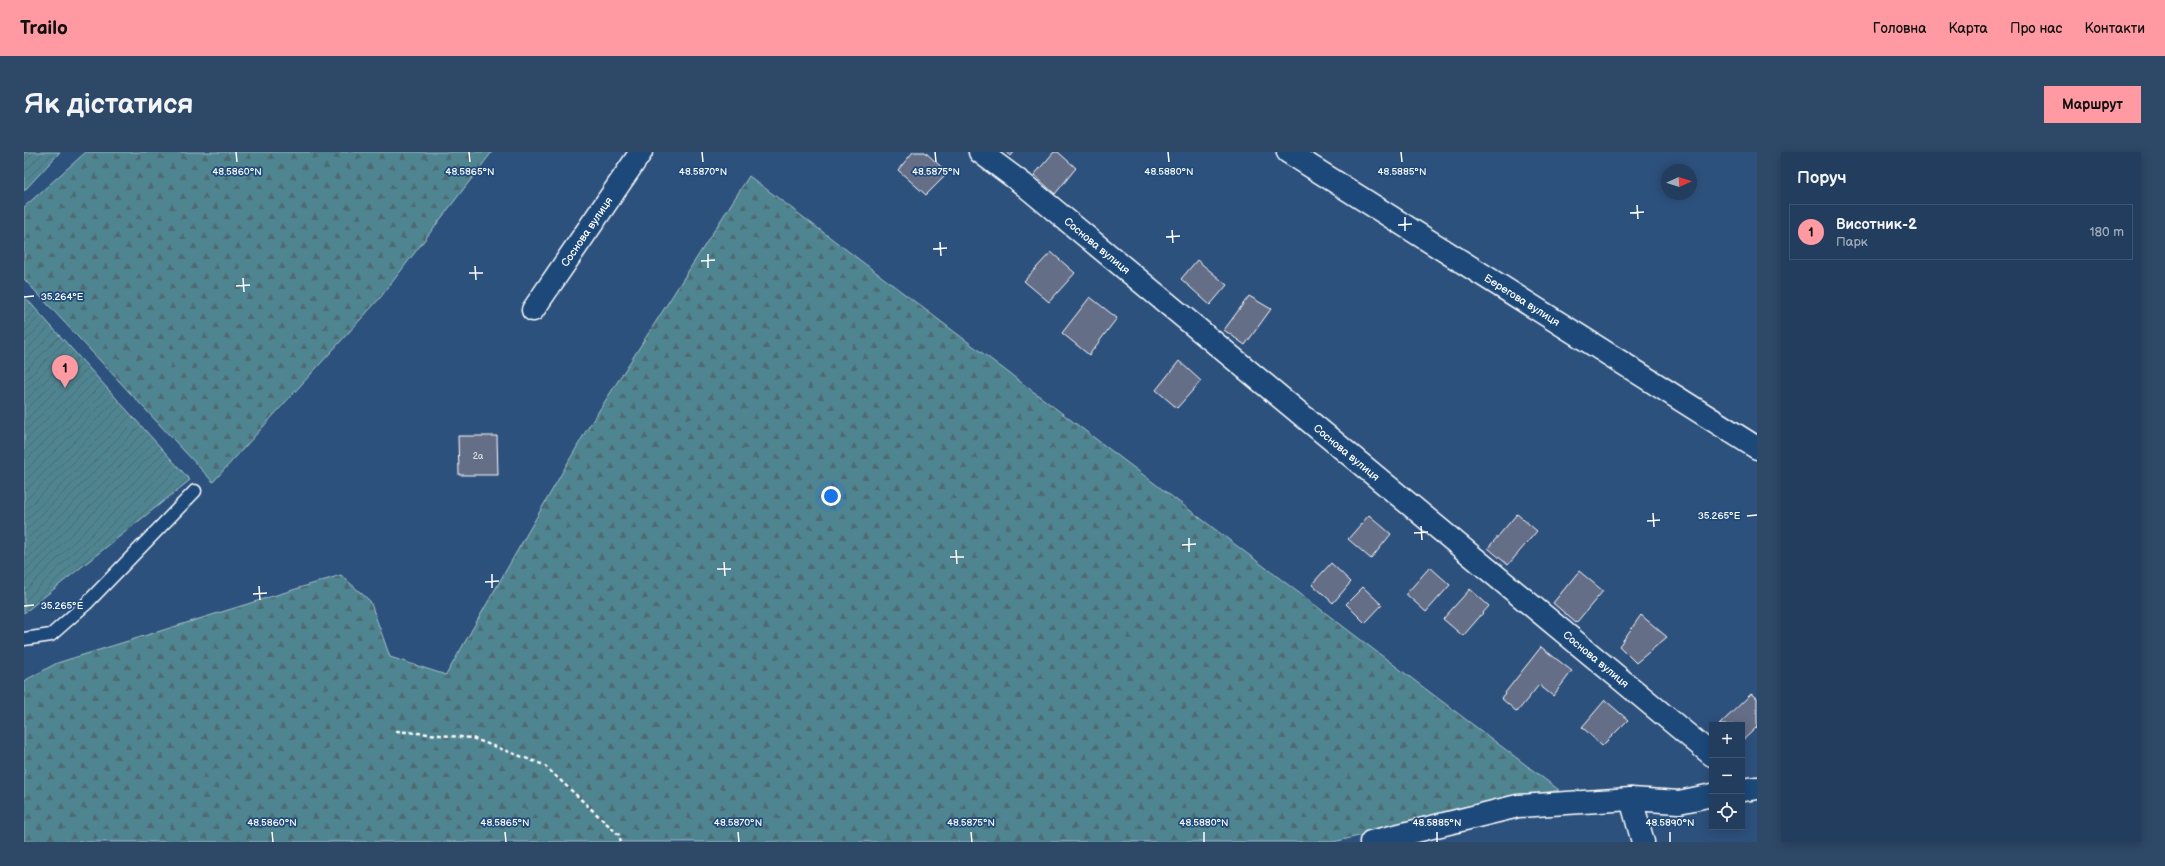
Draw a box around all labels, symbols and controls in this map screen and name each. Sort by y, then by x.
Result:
text: Trailo [20,17,68,40]
text: Головна [1873,20,1926,37]
text: Карта [1948,20,1988,37]
text: Про нас [2010,20,2062,37]
text: Контакти [2084,20,2145,37]
button: Маршрут [2044,86,2141,123]
text: Як дістатися [24,88,193,121]
north arrow [1661,164,1697,200]
text: 48.5860°N [212,166,262,178]
text: 48.5865°N [445,166,495,178]
text: 48.5870°N [679,166,727,178]
text: 48.5875°N [912,166,960,178]
text: 48.5880°N [1144,166,1194,178]
text: 48.5885°N [1378,166,1427,178]
text: Поруч [1797,168,1847,188]
street label: Соснова вулиця [559,194,615,269]
street label: Соснова вулиця [1061,215,1133,277]
text: Висотник-2 [1836,215,1917,234]
text: 1 [1808,224,1814,240]
text: 180 m [2089,224,2124,240]
text: Парк [1836,234,1868,250]
street label: Берегова вулиця [1482,272,1562,329]
text: 35.264°E [41,291,84,303]
pin: 1 [52,355,78,388]
street label: Соснова вулиця [1311,422,1382,484]
house number: 2а [473,451,484,462]
your location [821,486,841,506]
text: 35.265°E [1698,510,1741,522]
text: 35.265°E [41,600,84,612]
street label: Соснова вулиця [1560,628,1631,690]
map controls [1709,722,1745,830]
button: + [1709,722,1745,758]
button: − [1709,758,1745,794]
button: locate [1709,794,1745,830]
text: 48.5860°N [247,817,297,829]
text: 48.5865°N [480,817,530,829]
text: 48.5870°N [714,817,762,829]
text: 48.5875°N [947,817,995,829]
text: 48.5880°N [1179,817,1229,829]
text: 48.5885°N [1413,817,1462,829]
text: 48.5890°N [1645,817,1695,829]

